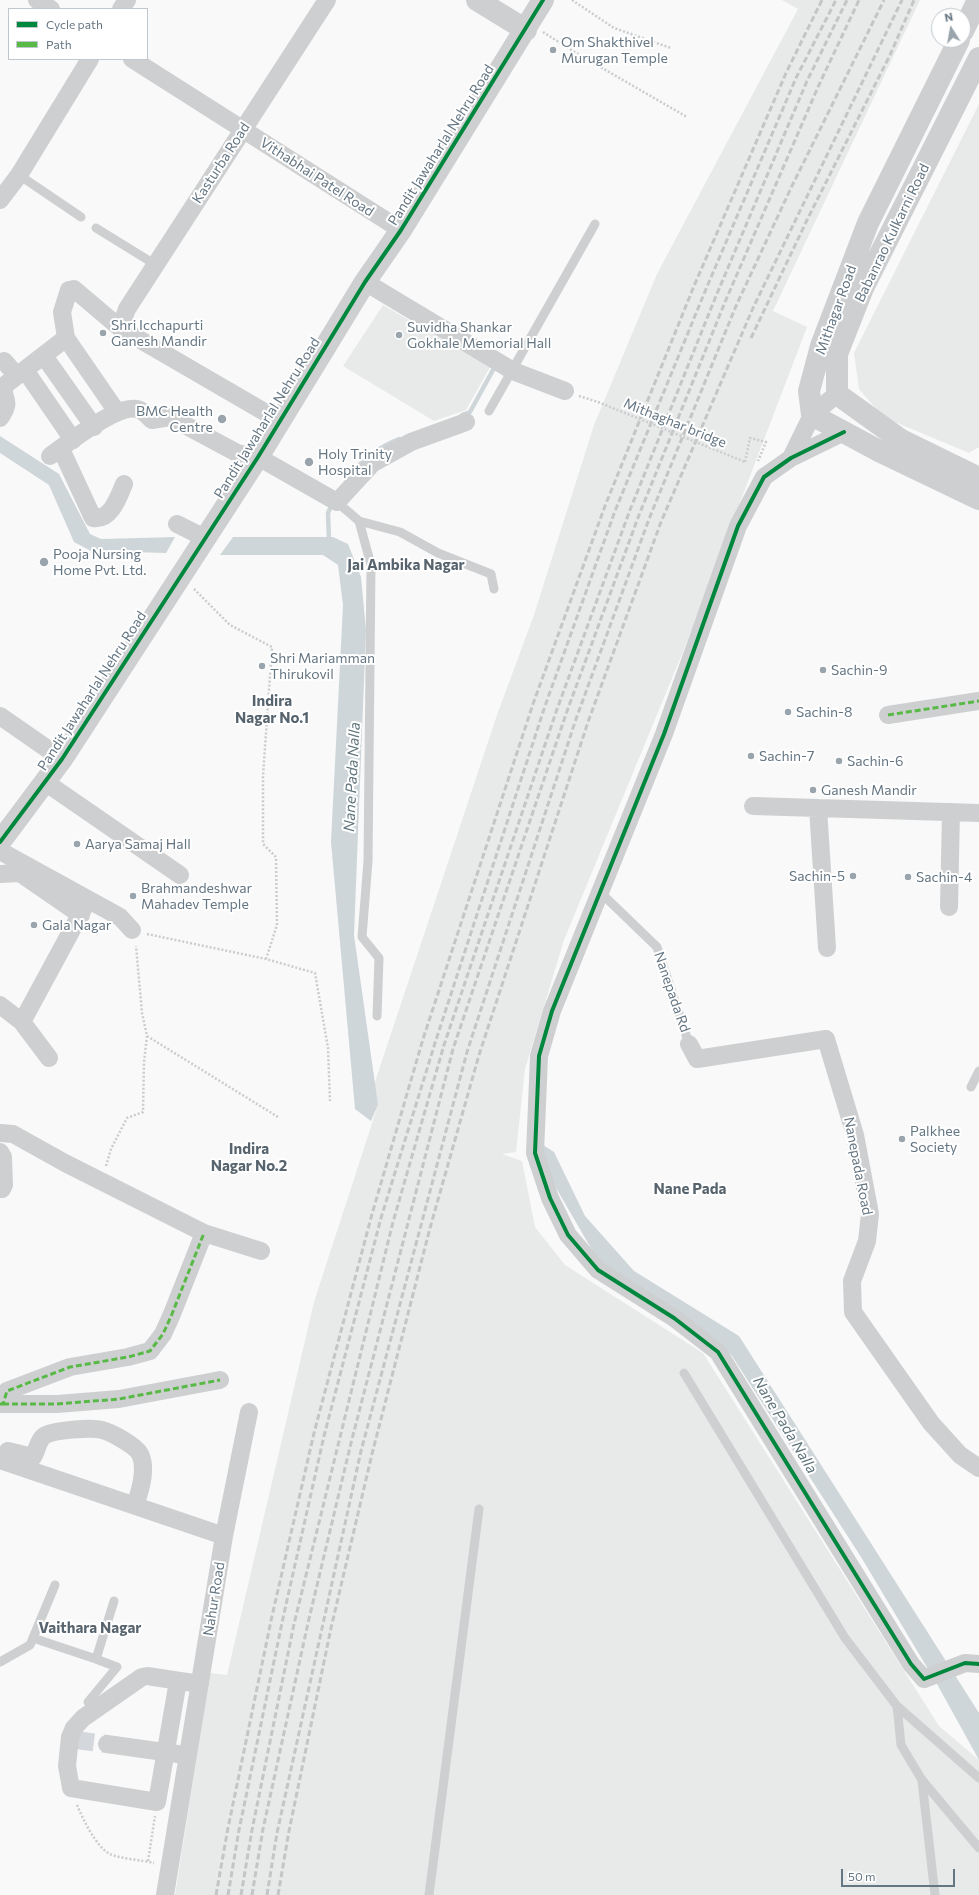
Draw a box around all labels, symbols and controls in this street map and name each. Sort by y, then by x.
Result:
legend [8,8,148,60]
north arrow [931,8,971,48]
text: N [944,10,954,24]
text: Cycle path [46,17,103,31]
place label: Om Shakthivel Murugan Temple [561,34,668,66]
text: Path [46,37,72,51]
marker: Om Shakthivel Murugan Temple [548,45,558,55]
street label: Pandit Jawaharlal Nehru Road [384,61,498,229]
street label: Kasturba Road [189,119,253,207]
street label: Vithabhai Patel Road [257,134,377,220]
street label: Babanrao Kulkarni Road [851,161,933,305]
street label: Mithagar Road [812,263,860,357]
place label: Shri Icchapurti Ganesh Mandir [111,317,207,350]
place label: Suvidha Shankar Gokhale Memorial Hall [407,319,551,352]
marker: Shri Icchapurti Ganesh Mandir [98,328,108,338]
marker: Suvidha Shankar Gokhale Memorial Hall [394,330,404,340]
street label: Pandit Jawaharlal Nehru Road [210,334,324,502]
street label: Mithaghar bridge [621,395,729,451]
place label: BMC Health Centre [136,403,213,436]
marker: BMC Health Centre [216,413,228,425]
place label: Holy Trinity Hospital [318,446,392,478]
marker: Holy Trinity Hospital [303,456,315,468]
place label: Pooja Nursing Home Pvt. Ltd. [53,546,146,578]
marker: Pooja Nursing Home Pvt. Ltd. [38,556,50,568]
district label: Jai Ambika Nagar [347,556,465,574]
street label: Pandit Jawaharlal Nehru Road [34,608,150,774]
place label: Shri Mariamman Thirukovil [270,650,375,682]
marker: Shri Mariamman Thirukovil [257,661,267,671]
place label: Sachin-9 [831,662,888,678]
marker: Sachin-9 [818,665,828,675]
district label: Indira Nagar No.1 [235,692,309,727]
place label: Sachin-8 [796,704,853,720]
marker: Sachin-8 [783,707,793,717]
water label: Nane Pada Nalla [340,722,364,832]
place label: Sachin-7 [759,748,814,764]
marker: Sachin-7 [746,751,756,761]
place label: Sachin-6 [847,753,904,769]
marker: Sachin-6 [834,756,844,766]
place label: Ganesh Mandir [821,782,917,798]
marker: Ganesh Mandir [808,785,818,795]
place label: Aarya Samaj Hall [85,836,191,852]
marker: Aarya Samaj Hall [72,839,82,849]
place label: Sachin-5 [789,868,845,884]
place label: Sachin-4 [916,869,972,885]
marker: Sachin-5 [848,871,858,881]
marker: Sachin-4 [903,872,913,882]
place label: Brahmandeshwar Mahadev Temple [141,880,252,912]
marker: Brahmandeshwar Mahadev Temple [128,891,138,901]
place label: Gala Nagar [42,917,111,933]
marker: Gala Nagar [29,920,39,930]
street label: Nanepada Rd [650,950,694,1034]
street label: Nanepada Road [840,1115,876,1217]
place label: Palkhee Society [910,1123,960,1156]
marker: Palkhee Society [897,1134,907,1144]
district label: Indira Nagar No.2 [211,1140,287,1175]
district label: Nane Pada [654,1180,726,1198]
water label: Nane Pada Nalla [749,1373,821,1477]
street label: Nahur Road [200,1561,228,1637]
district label: Vaithara Nagar [38,1619,142,1637]
scale bar [843,1861,957,1887]
text: 50 m [848,1869,876,1883]

